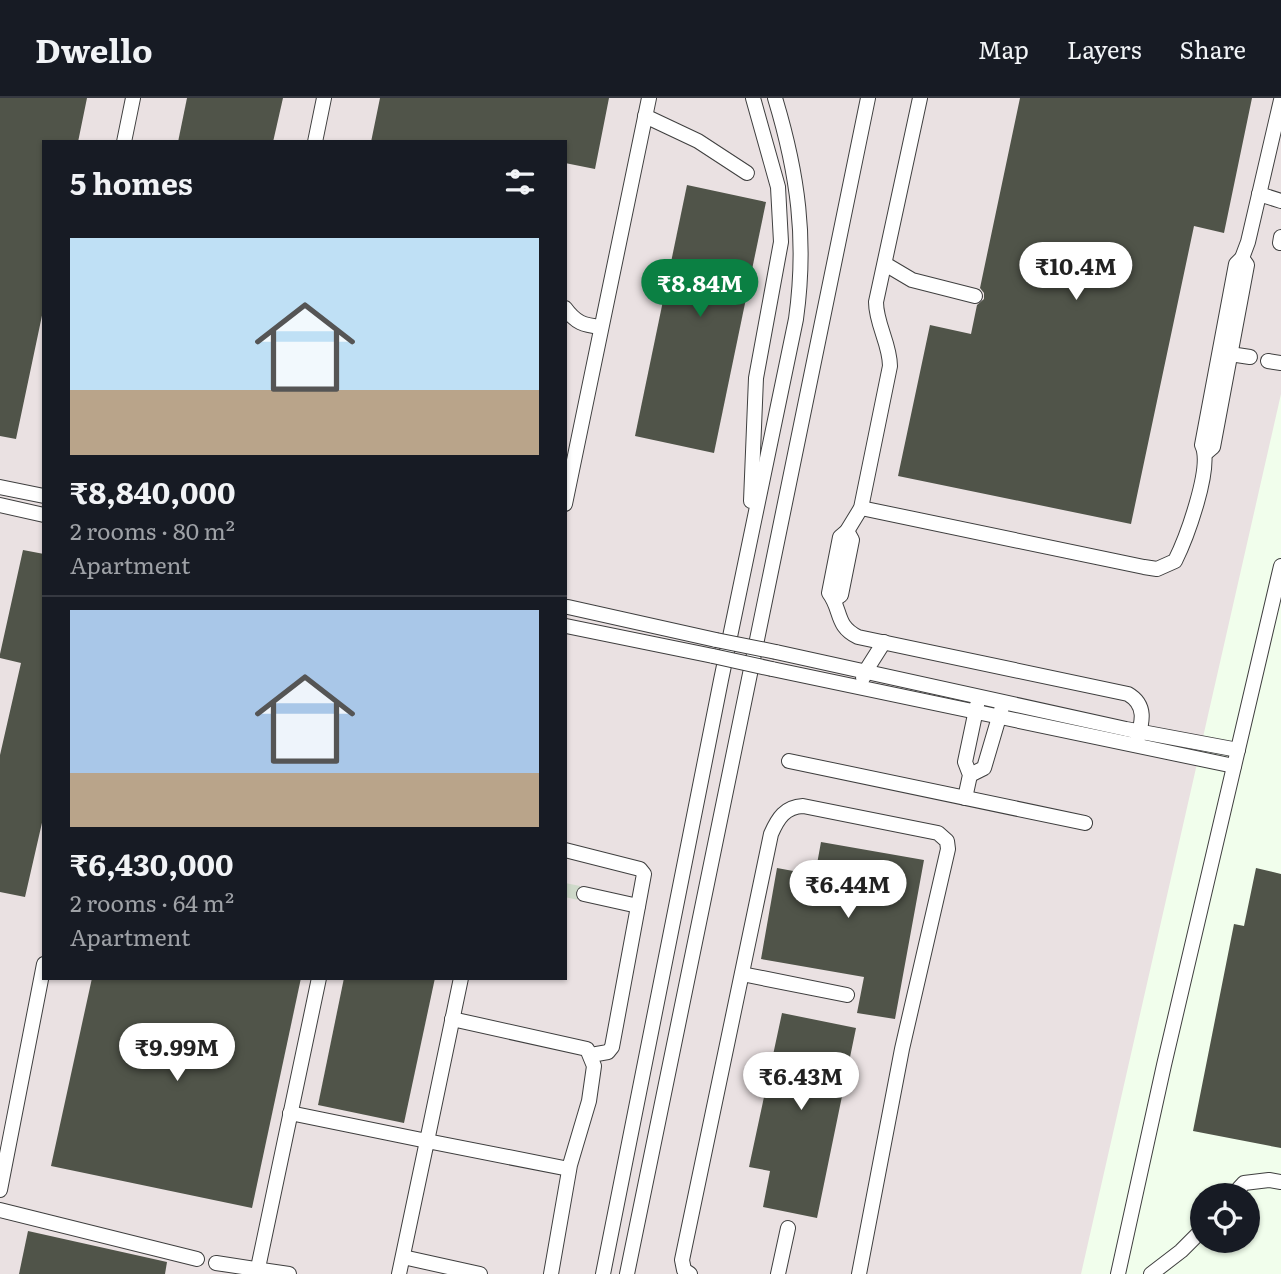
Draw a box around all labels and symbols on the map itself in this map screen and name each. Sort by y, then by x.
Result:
pin: ₹10.4M [1019,242,1133,302]
pin: ₹8.84M [643,260,757,319]
pin: ₹6.44M [791,860,905,920]
pin: ₹9.99M [120,1024,234,1083]
pin: ₹6.43M [744,1052,858,1112]

